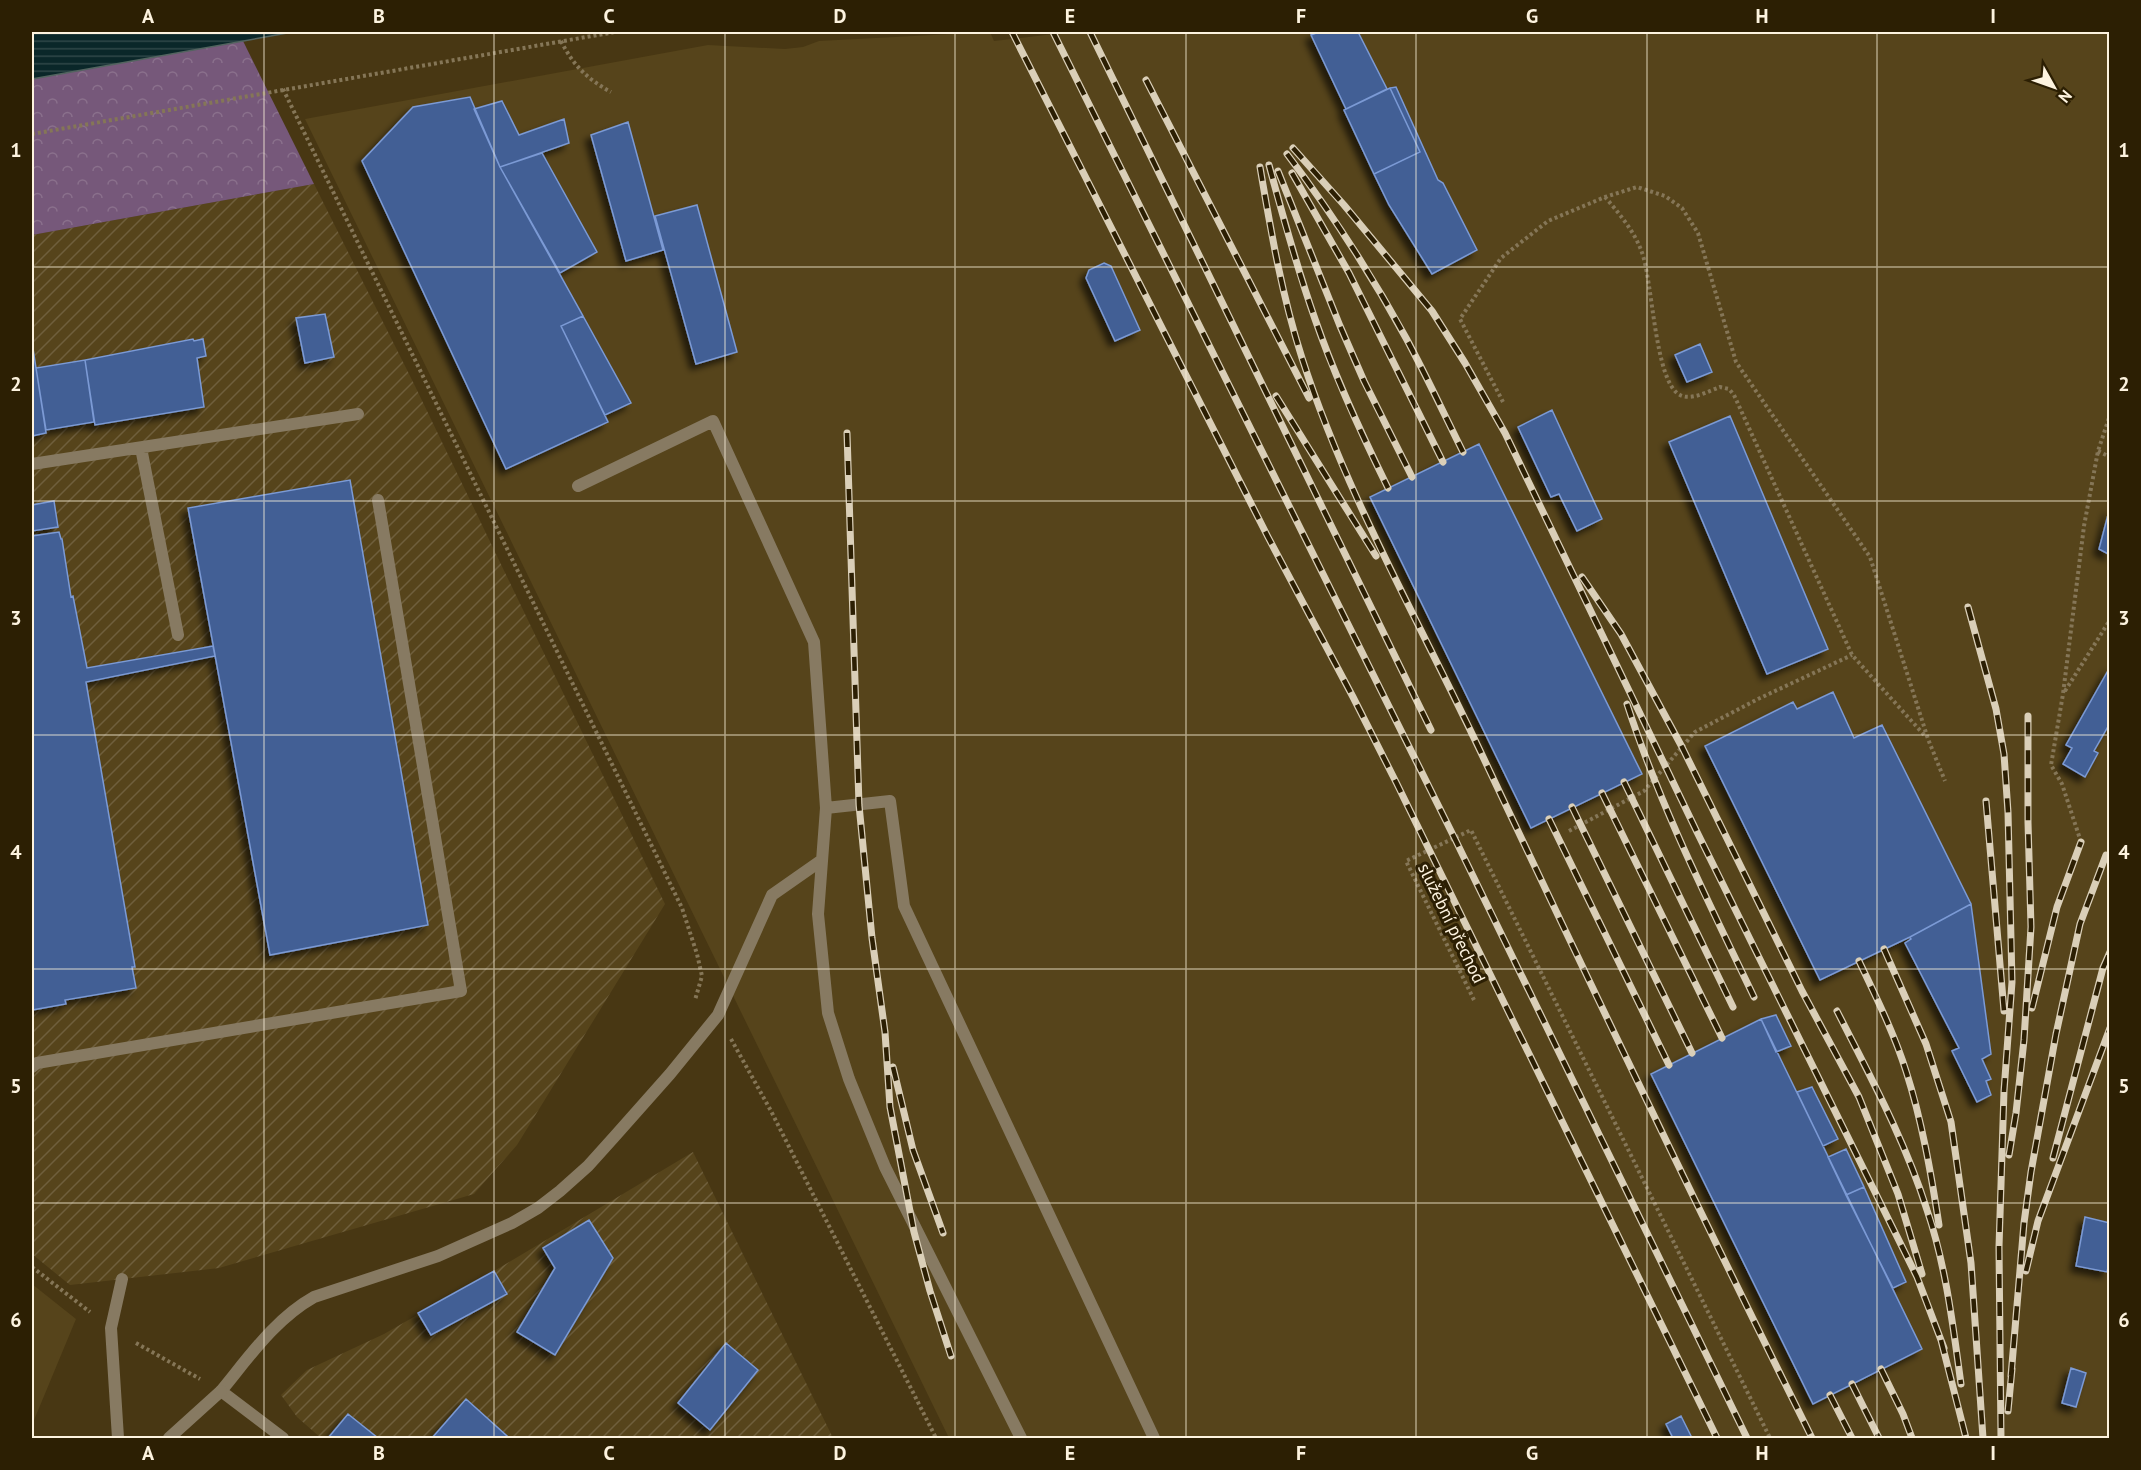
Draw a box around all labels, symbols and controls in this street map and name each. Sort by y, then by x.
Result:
text: A [142,3,155,29]
text: B [373,3,385,29]
text: C [603,3,615,29]
text: D [834,3,847,29]
text: E [1065,3,1075,29]
text: F [1296,3,1306,29]
text: G [1526,3,1538,29]
text: H [1755,3,1769,29]
text: I [1990,3,1996,29]
north arrow [2024,57,2084,117]
text: N [2054,86,2077,107]
text: 1 [10,137,22,163]
text: 1 [2118,137,2130,163]
text: 2 [10,371,22,397]
text: 2 [2118,371,2130,397]
text: 3 [10,605,22,631]
text: 3 [2118,605,2130,631]
text: 4 [10,839,22,865]
text: 4 [2118,839,2130,865]
street label: služební přechod [1413,859,1491,987]
text: 5 [10,1073,22,1099]
text: 5 [2118,1073,2130,1099]
text: 6 [10,1307,22,1333]
text: 6 [2118,1307,2130,1333]
text: A [142,1440,155,1466]
text: B [373,1440,385,1466]
text: C [603,1440,615,1466]
text: D [834,1440,847,1466]
text: E [1065,1440,1075,1466]
text: F [1296,1440,1306,1466]
text: G [1526,1440,1538,1466]
text: H [1755,1440,1769,1466]
text: I [1990,1440,1996,1466]

